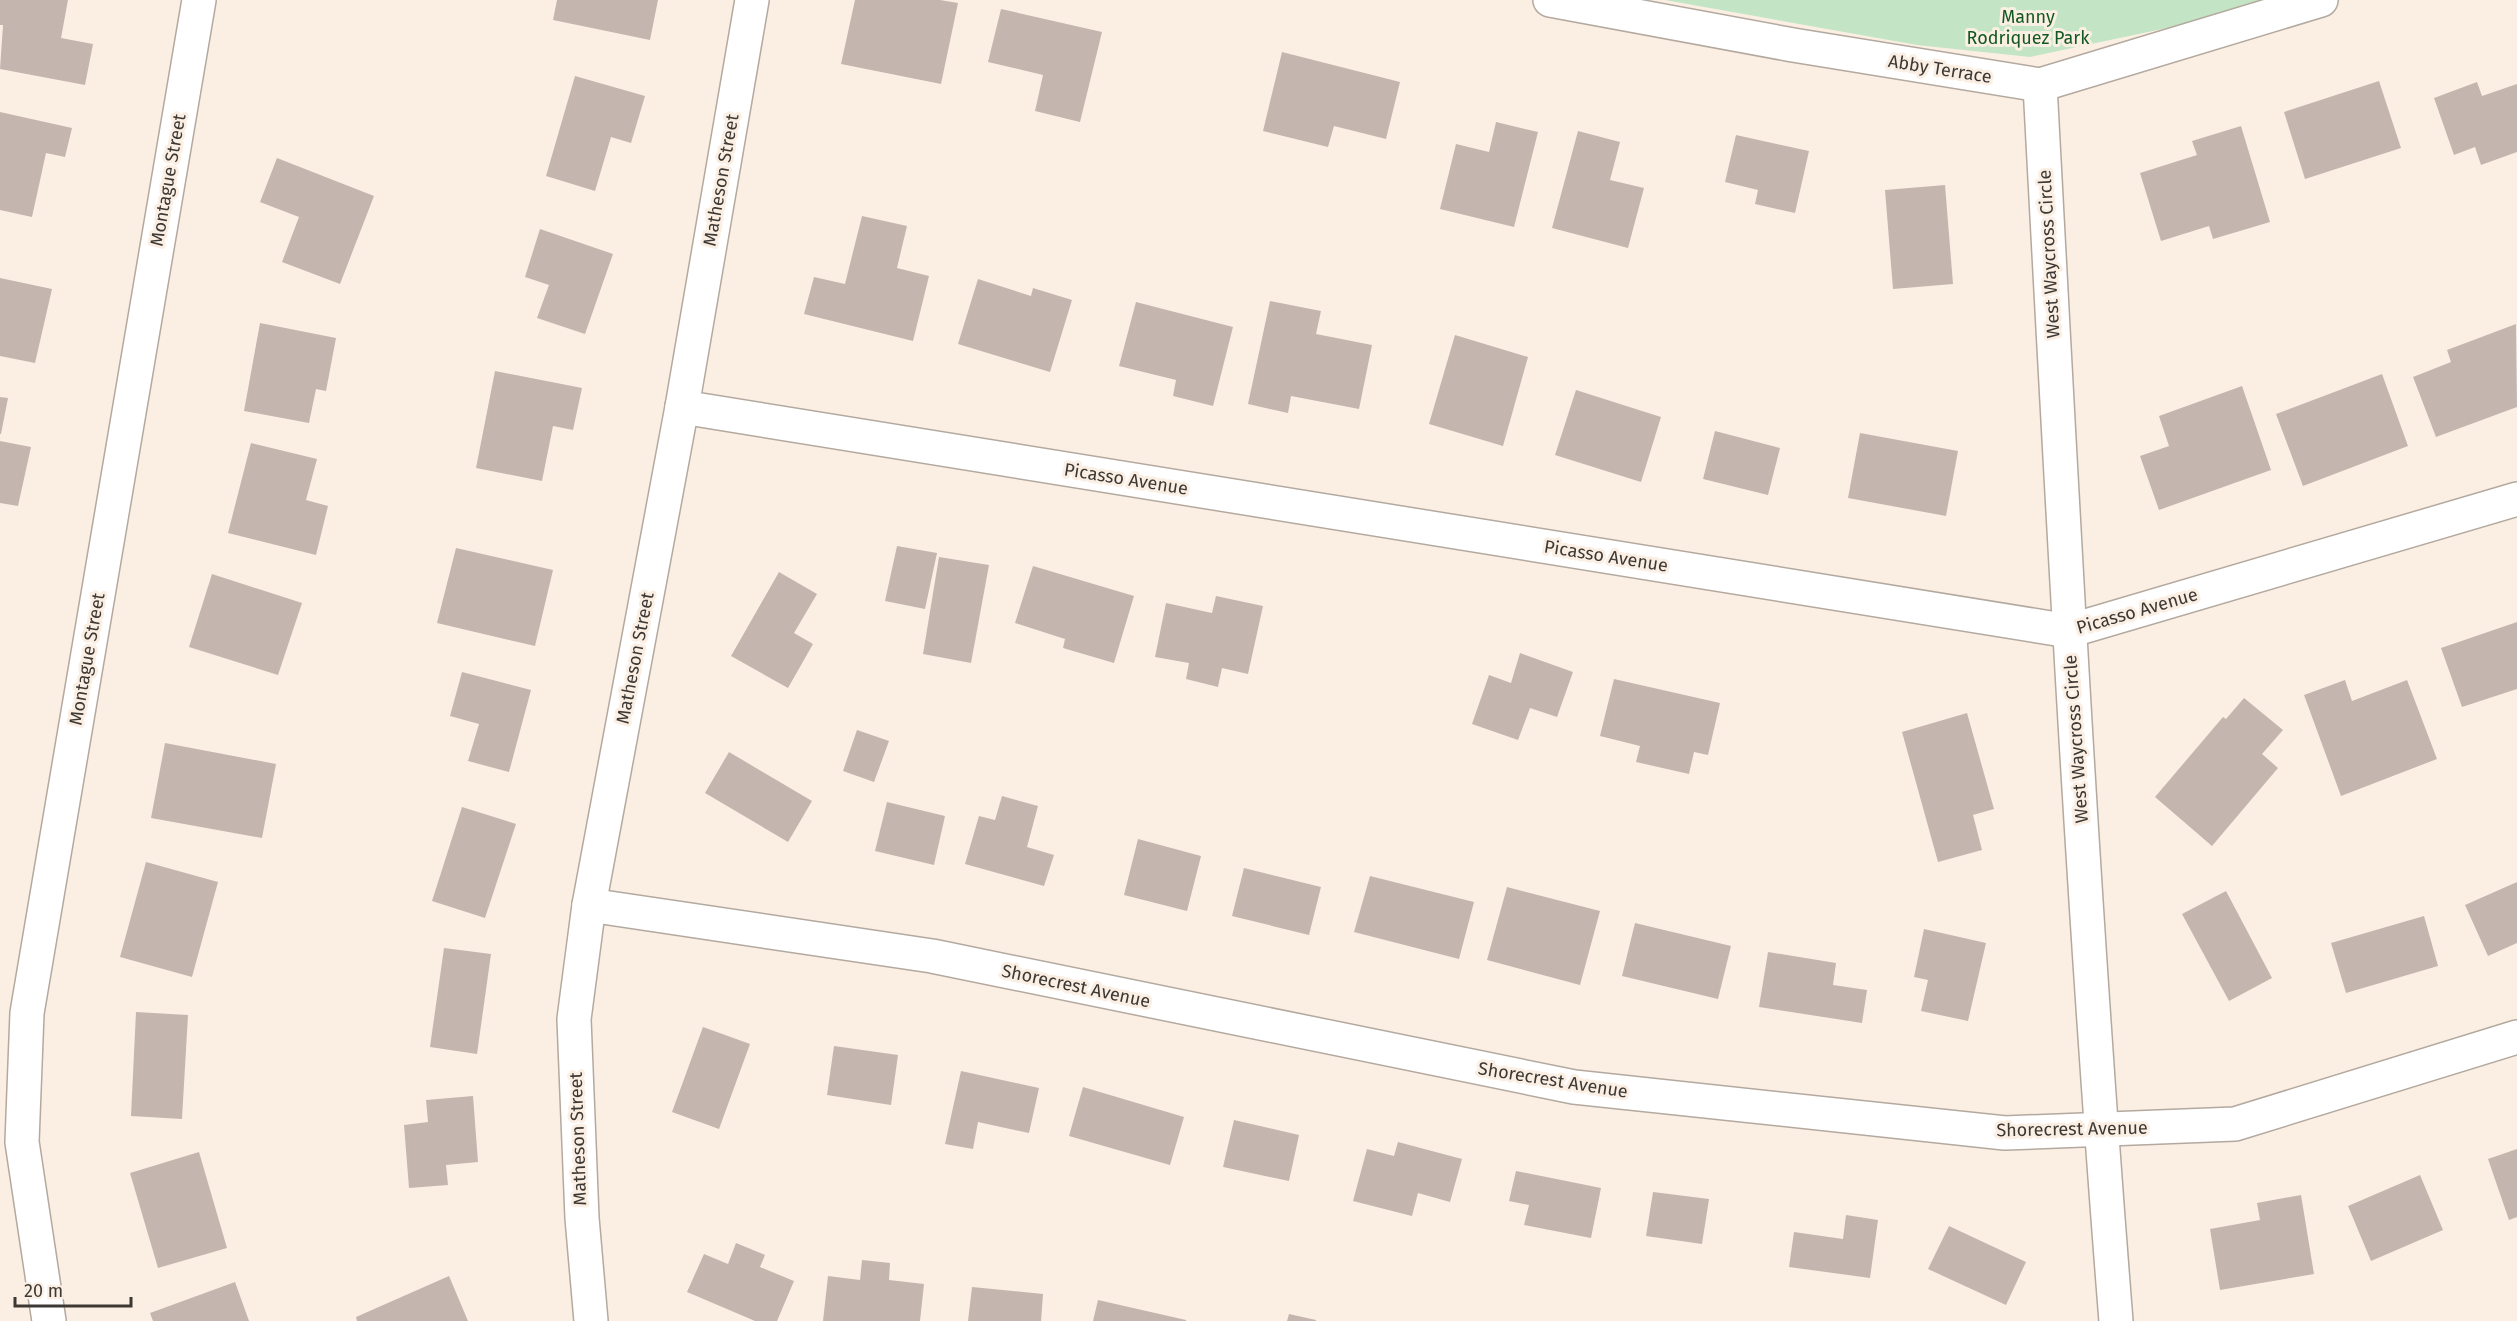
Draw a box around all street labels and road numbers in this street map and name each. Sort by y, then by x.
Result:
street label: Abby Terrace [1887,50,1993,88]
street label: Montague Street [146,112,191,248]
street label: Matheson Street [699,112,744,248]
street label: West Waycross Circle [2034,169,2064,339]
street label: Picasso Avenue [1062,458,1190,500]
street label: Picasso Avenue [1542,535,1670,577]
street label: Picasso Avenue [2074,583,2200,639]
street label: Matheson Street [611,590,659,726]
street label: Montague Street [65,591,110,727]
street label: West Waycross Circle [2059,654,2093,824]
street label: Shorecrest Avenue [1000,960,1152,1012]
street label: Shorecrest Avenue [1477,1057,1629,1103]
street label: Matheson Street [565,1071,591,1206]
street label: Shorecrest Avenue [1996,1117,2148,1141]

